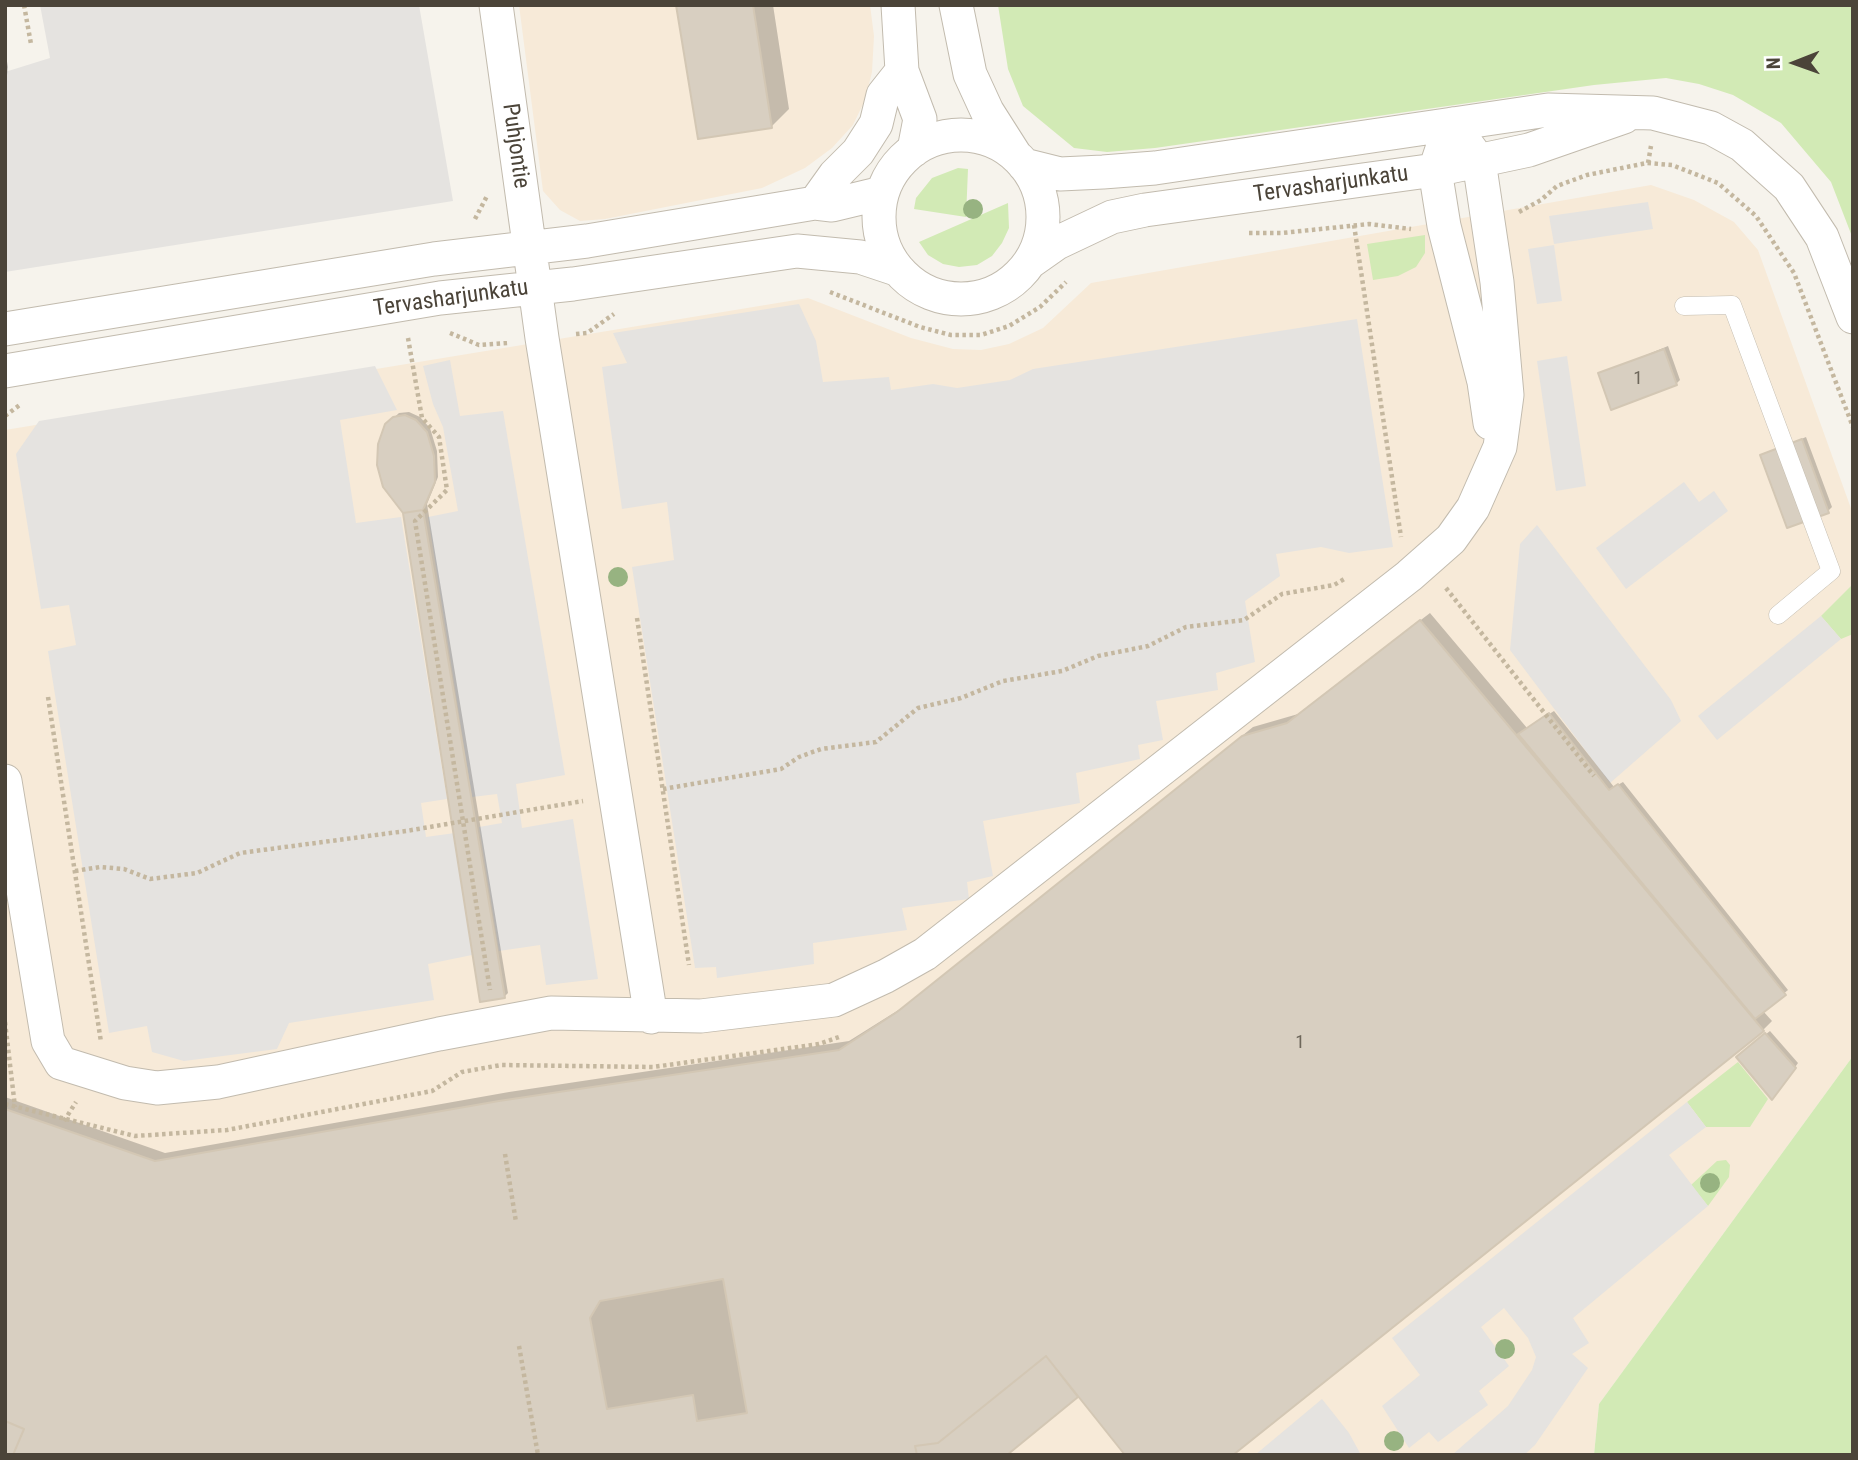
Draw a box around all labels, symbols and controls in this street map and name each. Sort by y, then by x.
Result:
north arrow [1760,28,1830,98]
text: N [1762,57,1785,69]
street label: Puhjontie [495,102,535,190]
street label: Tervasharjunkatu [1252,160,1410,210]
street label: Tervasharjunkatu [372,274,530,324]
house number: 1 [1633,368,1643,390]
house number: 1 [1295,1032,1305,1054]

